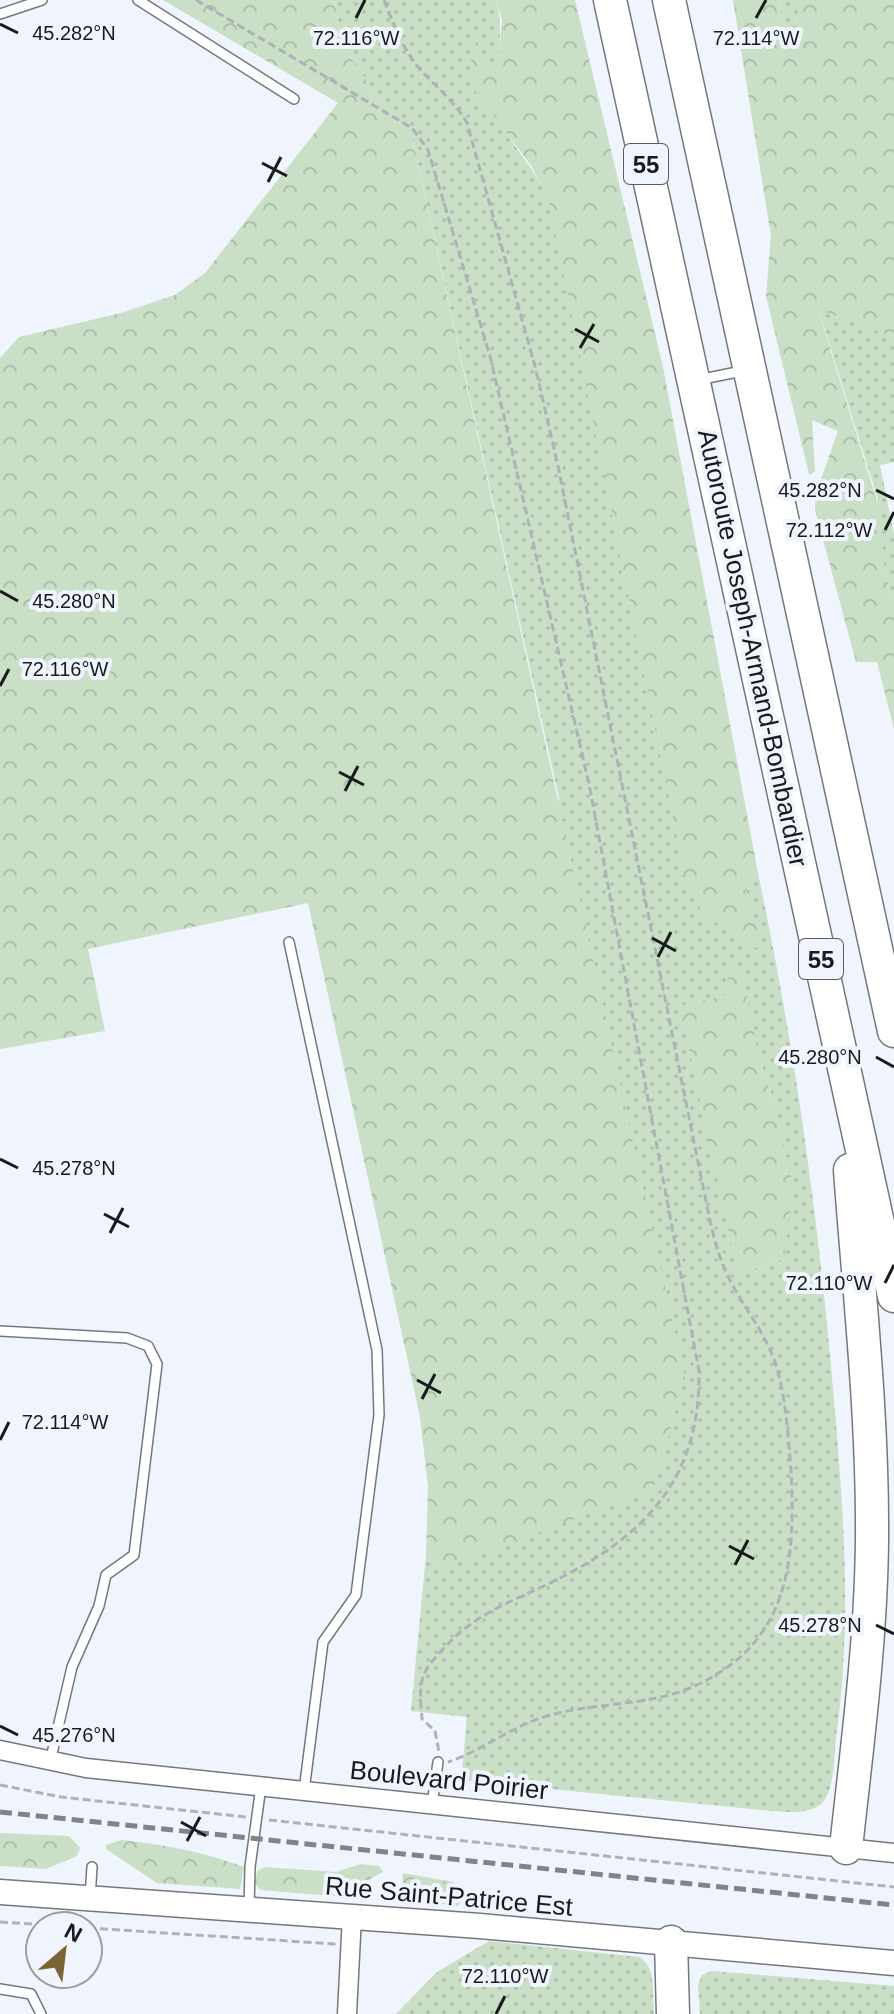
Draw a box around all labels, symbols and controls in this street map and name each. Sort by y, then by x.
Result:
text: 45.282°N [32,22,116,44]
text: 72.116°W [313,27,399,49]
text: 72.114°W [713,27,799,49]
road number: 55 [624,144,668,184]
street label: Autoroute Joseph-Armand-Bombardier [692,426,814,870]
text: 45.282°N [778,479,862,501]
text: 72.112°W [786,519,872,541]
text: 45.280°N [32,590,116,612]
text: 72.116°W [22,658,108,680]
road number: 55 [799,939,843,979]
text: 45.280°N [778,1046,862,1068]
text: 45.278°N [32,1157,116,1179]
text: 72.110°W [786,1272,872,1294]
text: 72.114°W [22,1411,108,1433]
text: 45.278°N [778,1614,862,1636]
text: 45.276°N [32,1724,116,1746]
street label: Boulevard Poirier [348,1755,550,1805]
street label: Rue Saint-Patrice Est [324,1870,575,1922]
north arrow [24,1910,104,1990]
text: N [60,1918,86,1948]
text: 72.110°W [462,1965,548,1987]

